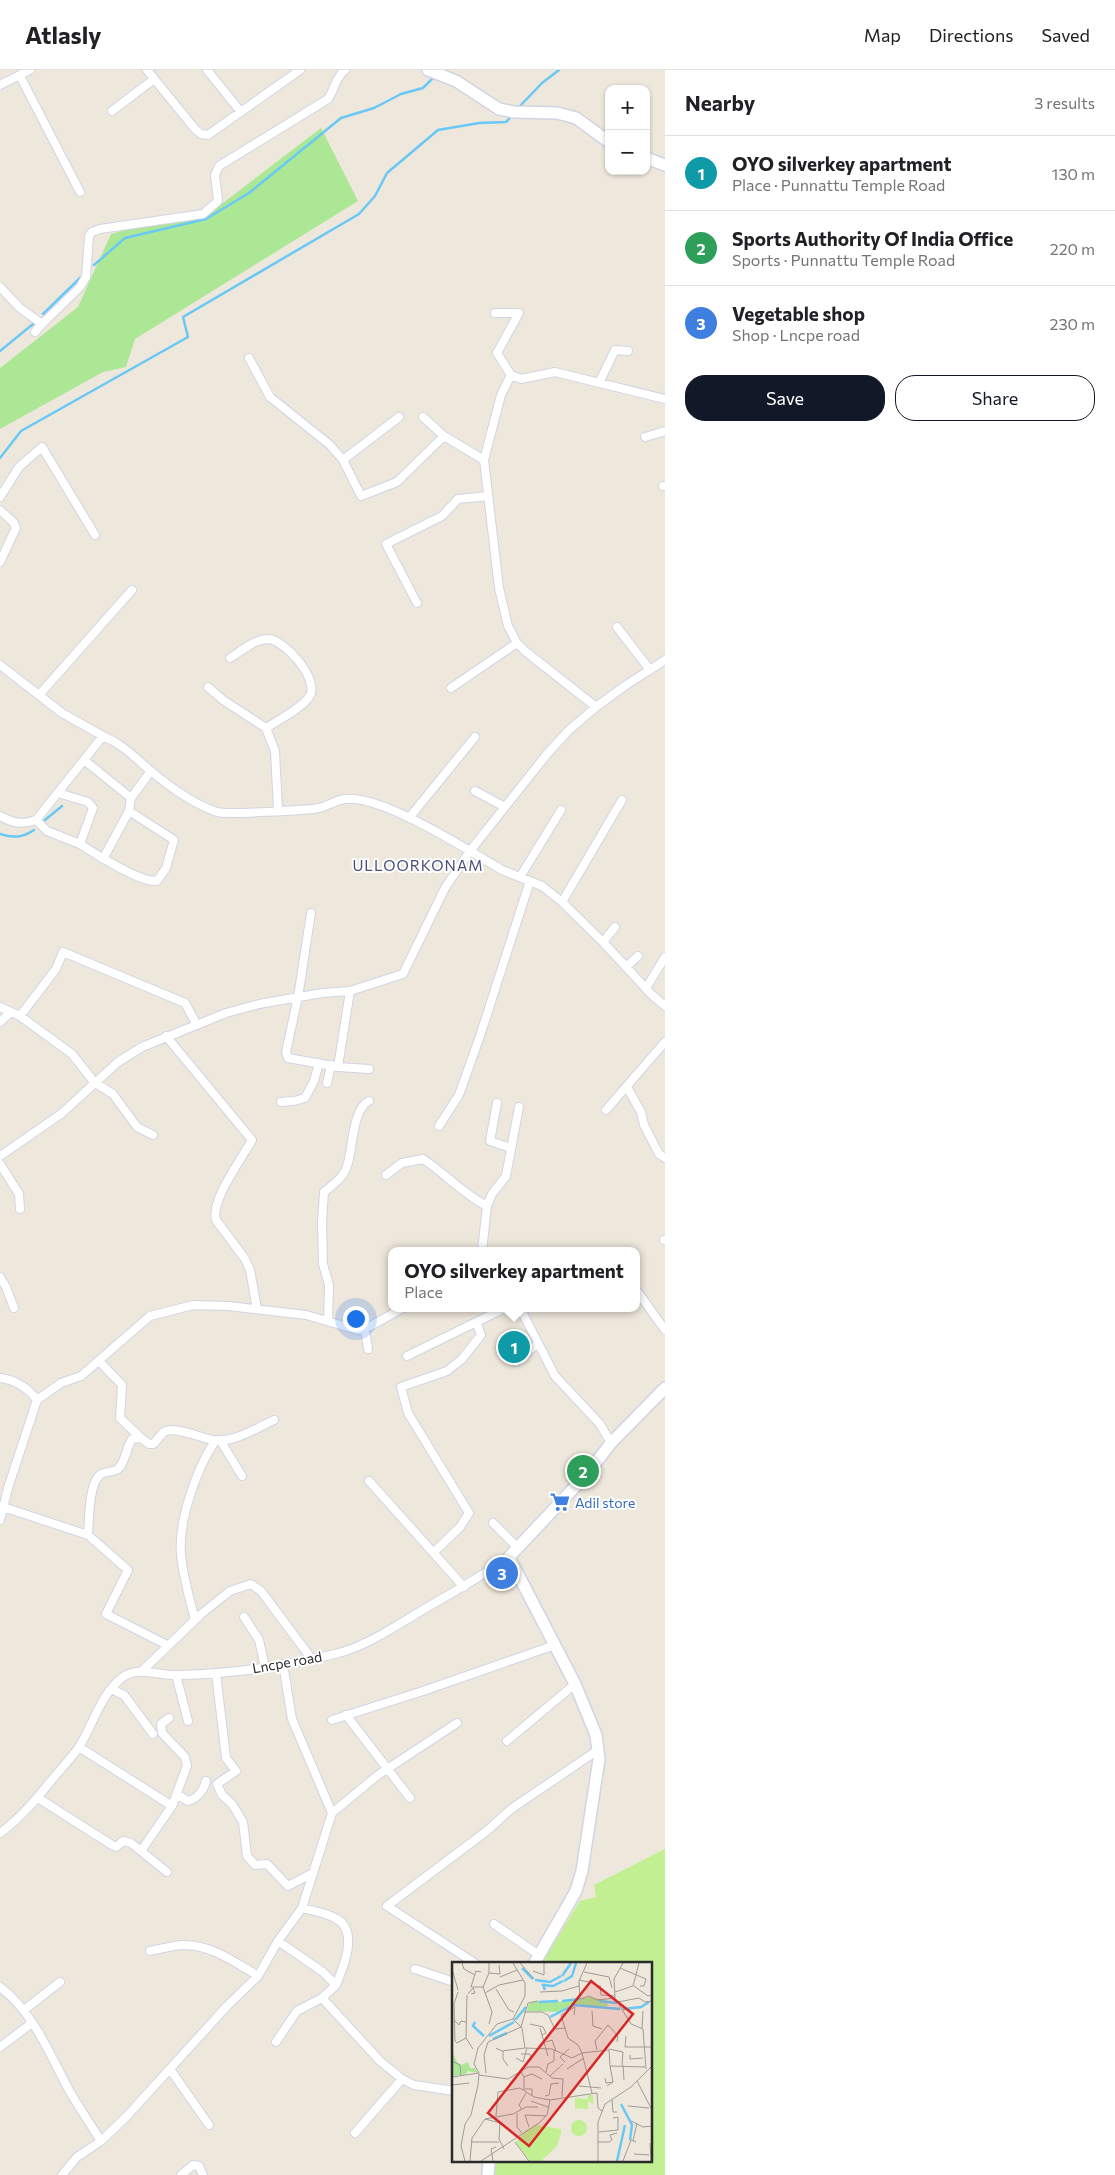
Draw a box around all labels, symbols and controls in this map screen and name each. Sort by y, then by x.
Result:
text: Atlasly [25,20,102,49]
text: Map [864,24,901,46]
text: Directions [929,24,1013,46]
text: Saved [1041,24,1090,46]
map controls [605,85,650,175]
button: + [605,85,650,130]
text: Nearby [685,90,755,115]
text: 3 results [1034,93,1095,112]
button: − [605,130,650,175]
text: OYO silverkey apartment [732,152,952,175]
text: 1 [697,164,705,183]
text: 130 m [1052,164,1095,183]
text: Place · Punnattu Temple Road [732,175,945,194]
text: Sports Authority Of India Office [732,227,1013,250]
text: 2 [696,239,706,258]
text: 220 m [1050,239,1095,258]
text: Sports · Punnattu Temple Road [732,250,955,269]
text: Vegetable shop [732,302,865,325]
text: 3 [696,314,706,333]
text: 230 m [1050,314,1095,333]
text: Shop · Lncpe road [732,325,860,344]
button: Save [685,375,885,421]
button: Share [895,375,1095,421]
district label: ULLOORKONAM [352,856,484,874]
popup [388,1247,640,1312]
text: OYO silverkey apartment [404,1259,624,1282]
text: Place [404,1282,443,1301]
your location [343,1306,369,1332]
pin: 1 [498,1328,530,1366]
pin: 2 [567,1452,599,1490]
supermarket icon: Adil store [549,1491,571,1513]
place label: Adil store [575,1494,635,1511]
pin: 3 [486,1554,518,1592]
street label: Lncpe road [251,1648,323,1676]
inset map [452,1962,652,2162]

